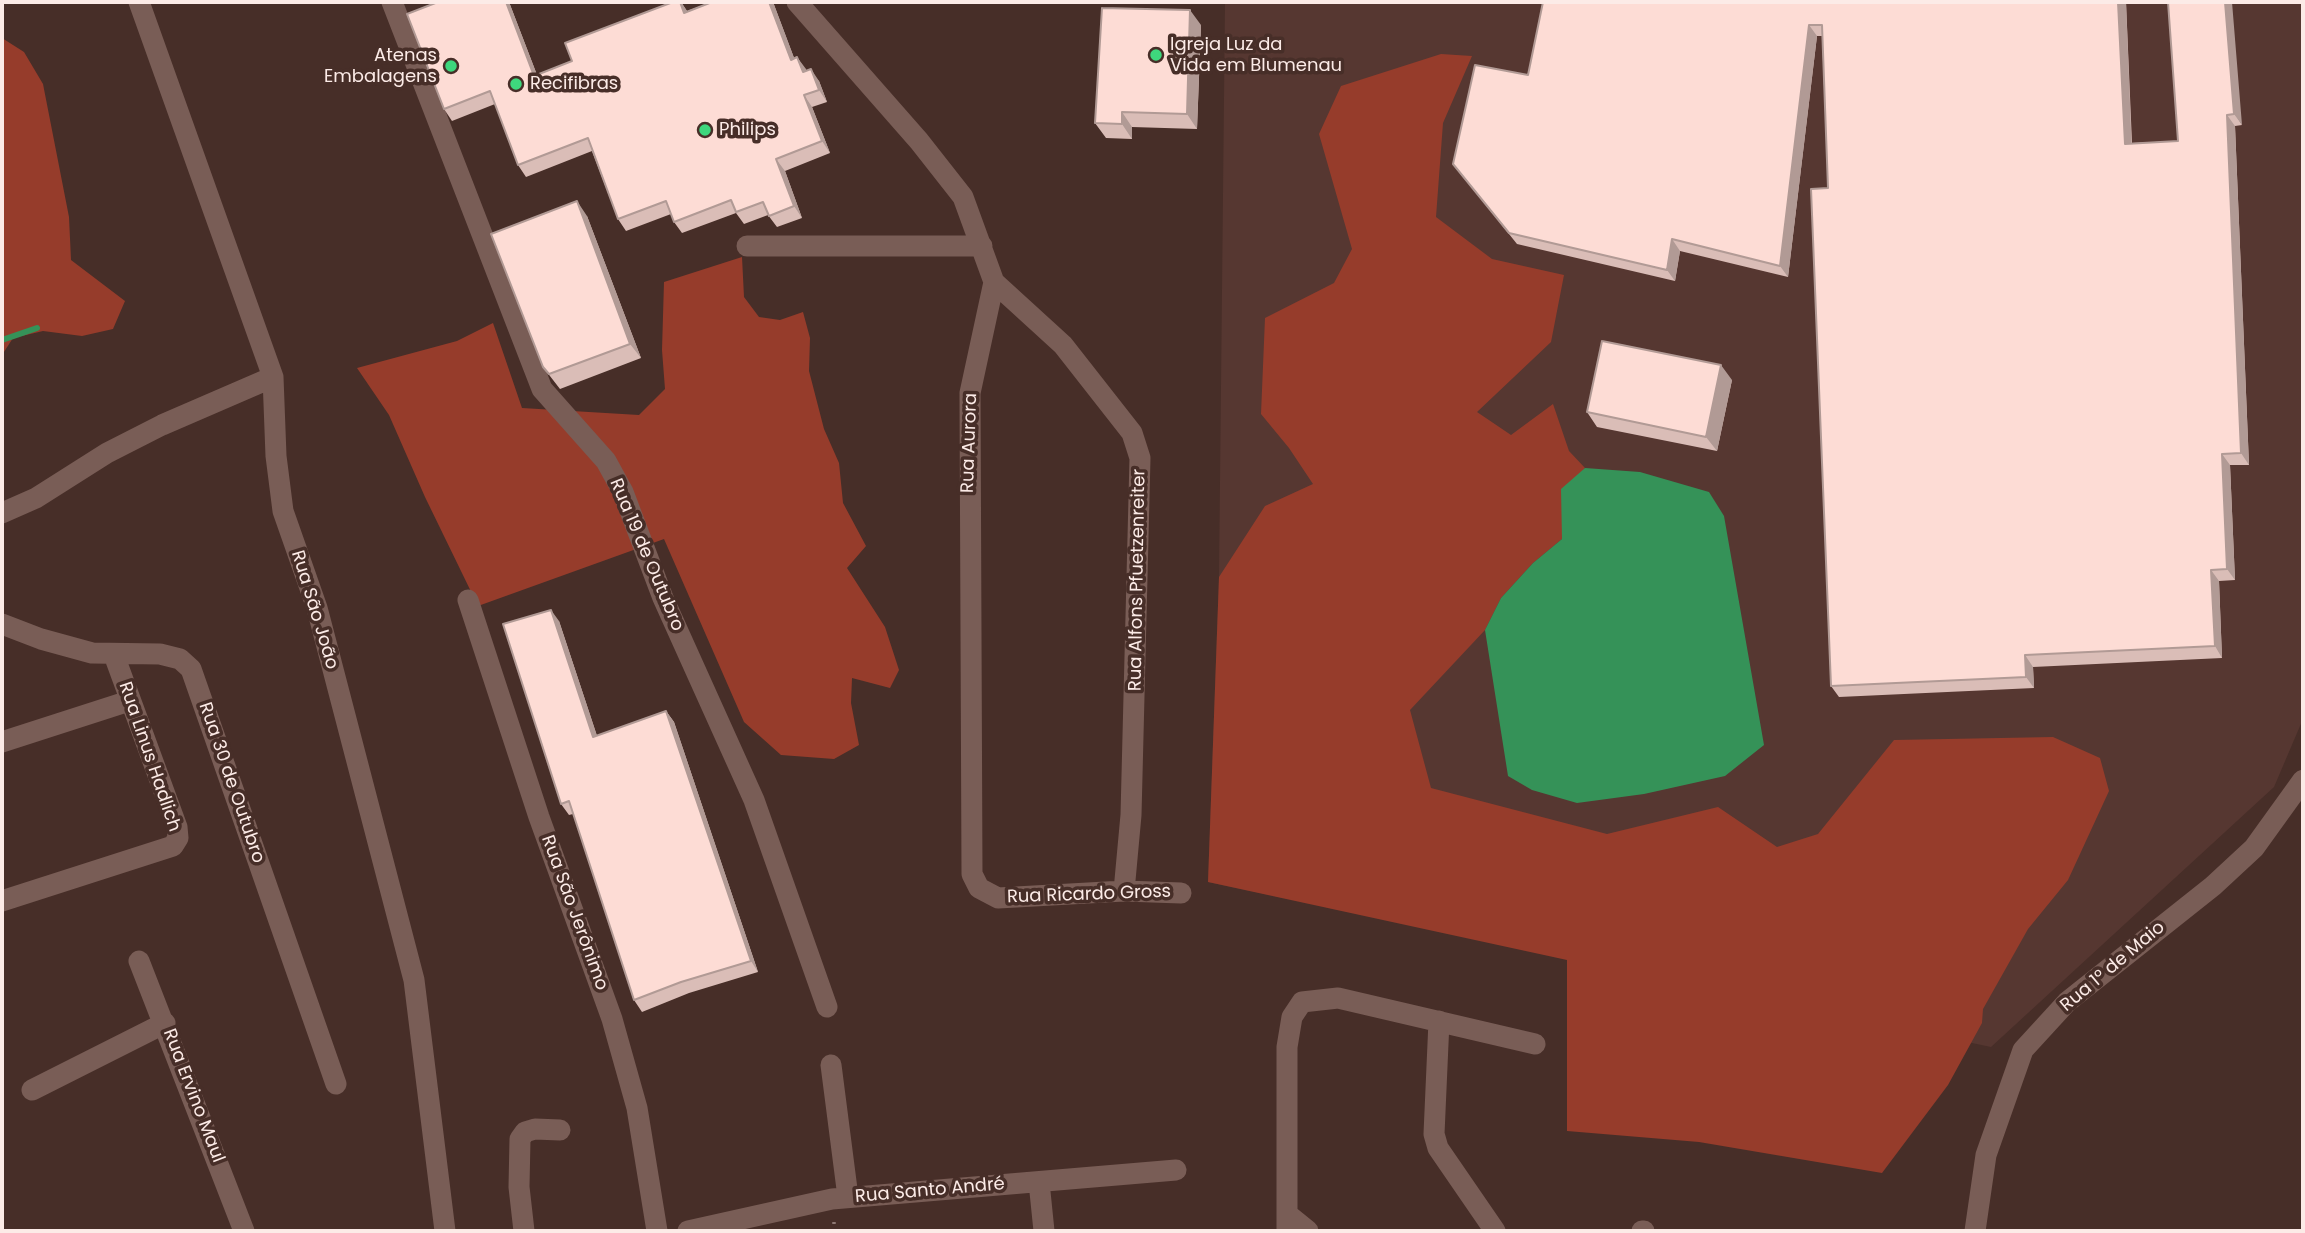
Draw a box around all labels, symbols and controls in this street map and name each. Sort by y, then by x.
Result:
place label: Igreja Luz da Vida em Blumenau [1170,34,1342,76]
place label: Atenas Embalagens [324,45,437,88]
marker: Igreja Luz da Vida em Blumenau [1148,47,1164,63]
marker: Atenas Embalagens [443,58,459,74]
place label: Recifibras [530,73,618,95]
marker: Recifibras [508,76,524,92]
place label: Philips [719,119,776,141]
marker: Philips [697,122,713,138]
street label: Rua Aurora [957,393,983,493]
street label: Rua Alfons Pfuetzenreiter [1125,469,1151,691]
street label: Rua 19 de Outubro [604,475,688,635]
street label: Rua São João [286,548,342,672]
street label: Rua Linus Hadlich [113,679,185,835]
street label: Rua 30 de Outubro [193,700,269,866]
street label: Rua São Jerônimo [536,833,612,993]
street label: Rua Ricardo Gross [1007,881,1171,909]
street label: Rua 1º de Maio [2056,917,2170,1017]
street label: Rua Ervino Maul [158,1026,228,1166]
street label: Rua Santo André [854,1174,1006,1208]

